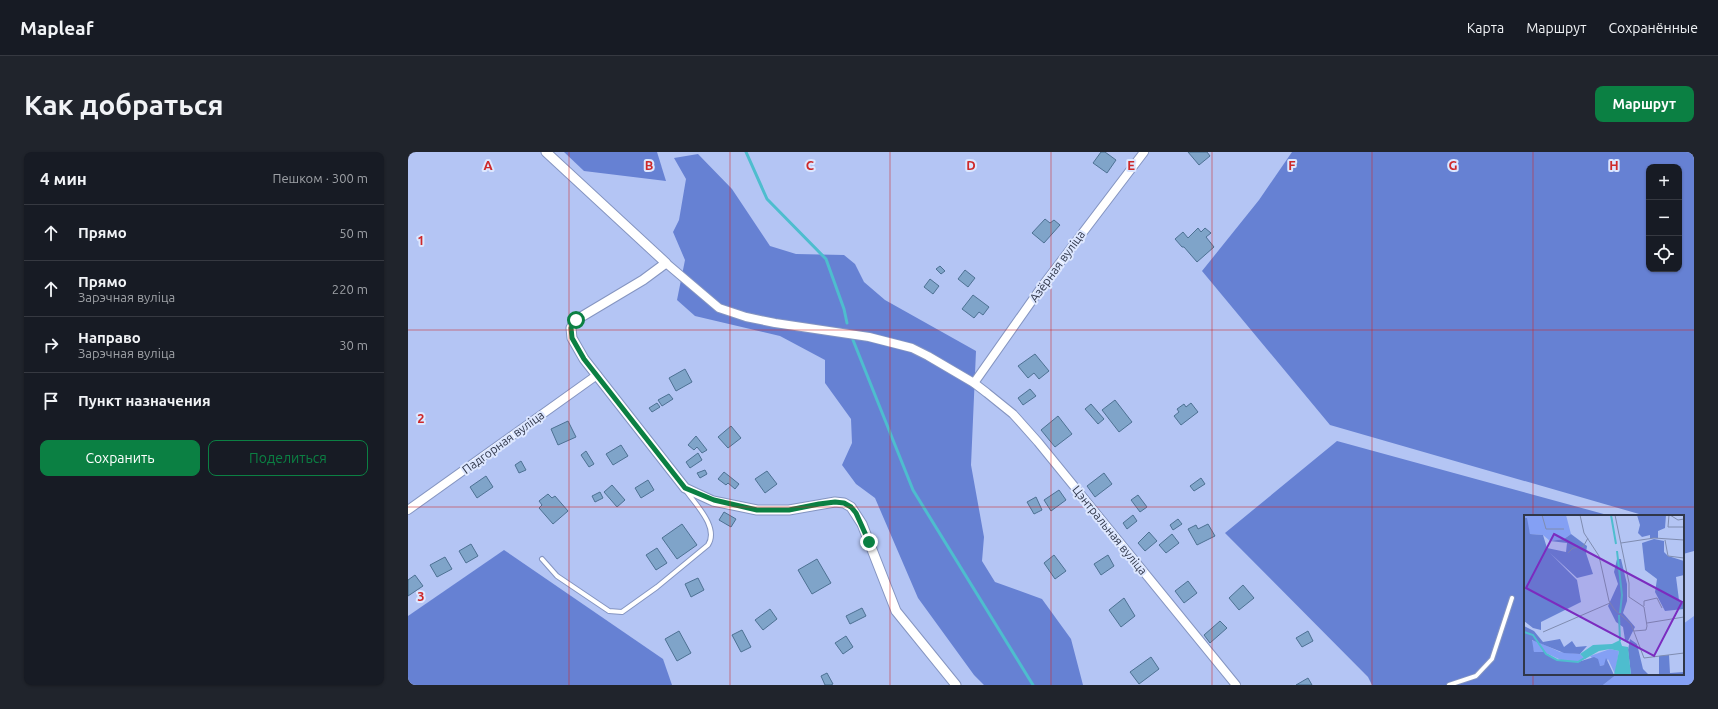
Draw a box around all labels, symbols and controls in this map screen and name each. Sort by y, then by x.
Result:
text: Mapleaf [20,17,93,39]
text: Карта [1467,20,1504,36]
text: Маршрут [1526,20,1587,36]
text: Сохранённые [1609,20,1698,36]
button: Маршрут [1595,86,1694,122]
text: Как добраться [24,89,223,120]
text: A [483,158,493,172]
text: B [645,158,654,172]
text: C [806,158,815,172]
text: D [966,158,976,172]
text: E [1127,158,1135,172]
text: F [1288,158,1296,172]
text: G [1449,158,1458,172]
text: H [1609,158,1619,172]
map controls [1646,164,1682,272]
button: + [1646,164,1682,200]
text: 4 мин [40,169,87,188]
text: Пешком · 300 m [272,171,368,185]
button: − [1646,200,1682,236]
icon: ahead [40,222,62,244]
text: Прямо [78,224,127,241]
text: 50 m [339,226,368,240]
street label: Азёрная вуліца [1027,228,1087,304]
text: 1 [417,233,425,247]
button: locate [1646,236,1682,272]
text: Прямо [78,273,127,290]
icon: ahead [40,278,62,300]
text: 220 m [332,282,368,296]
text: Зарэчная вуліца [78,290,175,304]
route start [567,311,585,329]
text: Направо [78,329,141,346]
icon: right [40,334,62,356]
text: 30 m [339,338,368,352]
text: Зарэчная вуліца [78,346,175,360]
icon: arrive [40,390,62,412]
text: Пункт назначения [78,392,211,409]
street label: Падгорная вуліца [460,408,546,476]
text: 2 [417,411,425,425]
button: Сохранить [40,440,200,476]
button: Поделиться [208,440,368,476]
street label: Цэнтральная вуліца [1070,483,1150,577]
inset map [1524,515,1684,675]
route end [860,533,878,551]
text: 3 [417,589,425,603]

